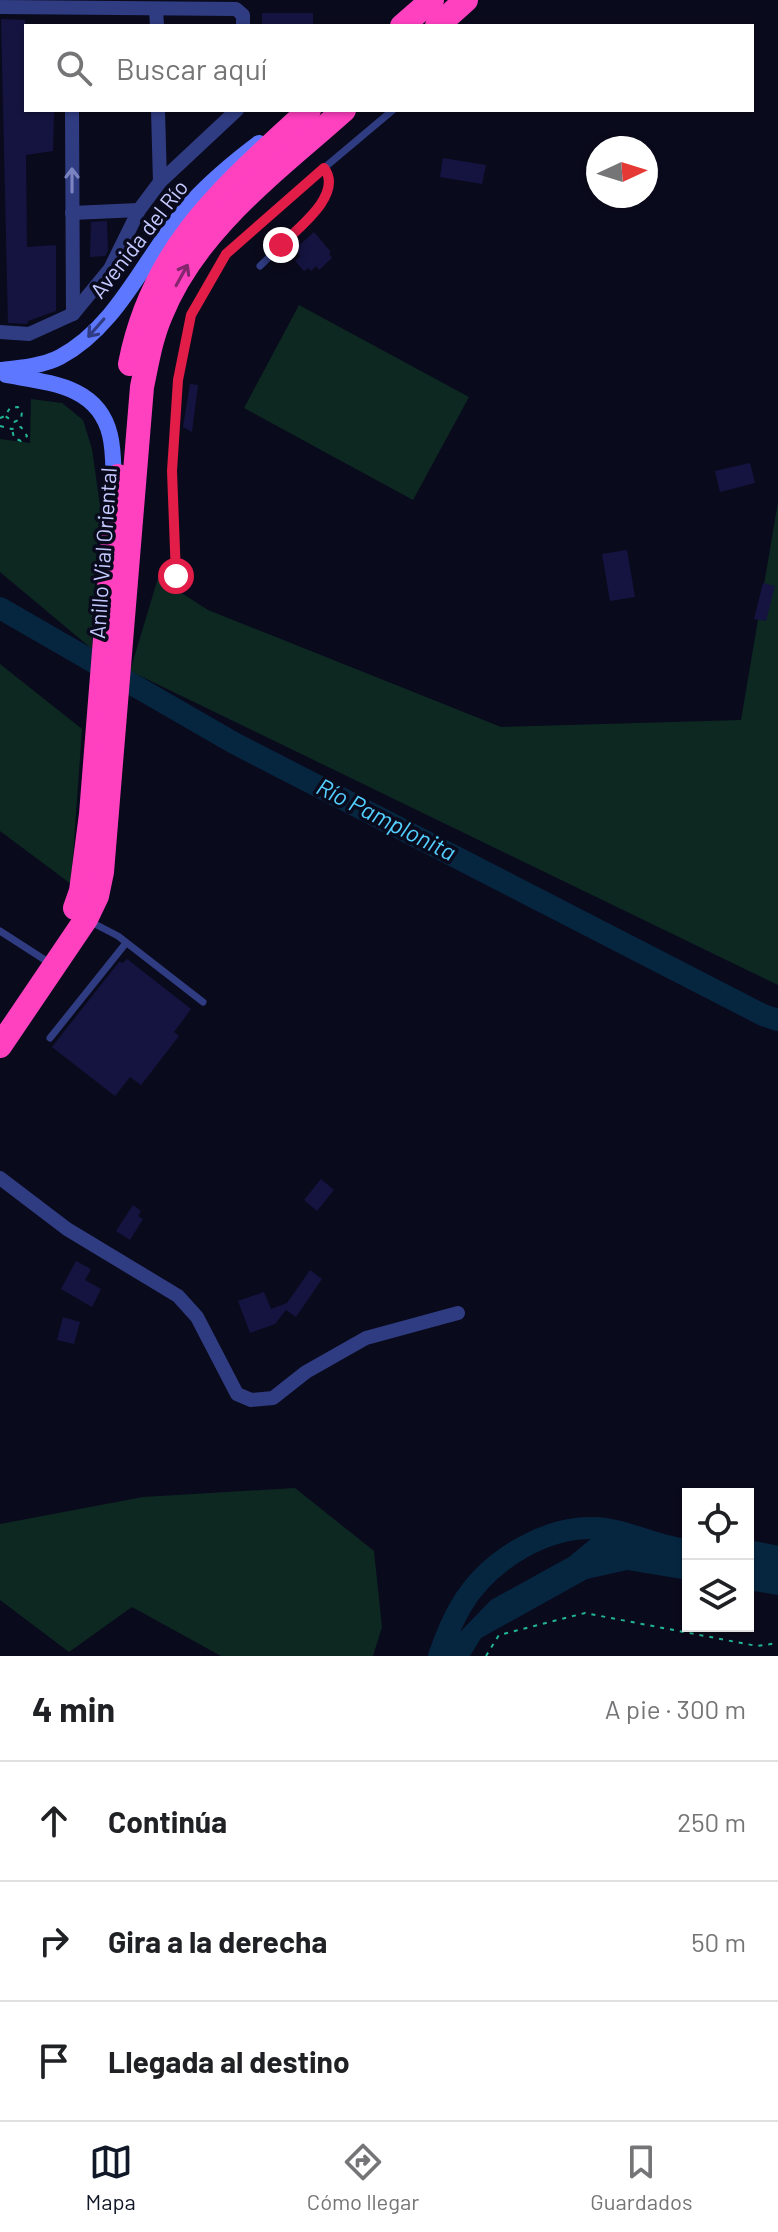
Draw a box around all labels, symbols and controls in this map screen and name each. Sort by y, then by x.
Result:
search box [24,24,754,112]
icon: search [52,46,96,90]
text: Buscar aquí [116,50,267,86]
north arrow [586,136,658,208]
one-way arrow [64,167,80,194]
street label: Avenida del Río [84,174,192,303]
route end [263,227,299,263]
one-way arrow [175,264,191,287]
one-way arrow [88,318,106,338]
street label: Anillo Vial Oriental [83,466,121,640]
route start [158,558,194,594]
water label: Río Pamplonita [312,771,461,866]
map controls [682,1488,754,1632]
button: locate [682,1488,754,1560]
button: layers [682,1560,754,1632]
text: 4 min [32,1688,115,1729]
text: A pie · 300 m [605,1693,746,1724]
icon: ahead [32,1799,76,1843]
text: Continúa [108,1803,227,1839]
text: 250 m [677,1806,746,1837]
icon: right [32,1919,76,1963]
text: Gira a la derecha [108,1923,327,1959]
text: 50 m [691,1926,746,1957]
icon: arrive [32,2039,76,2083]
text: Llegada al destino [108,2043,350,2079]
tab: Mapa [85,2140,136,2214]
tab: Cómo llegar [307,2140,419,2214]
tab: Guardados [590,2140,693,2214]

